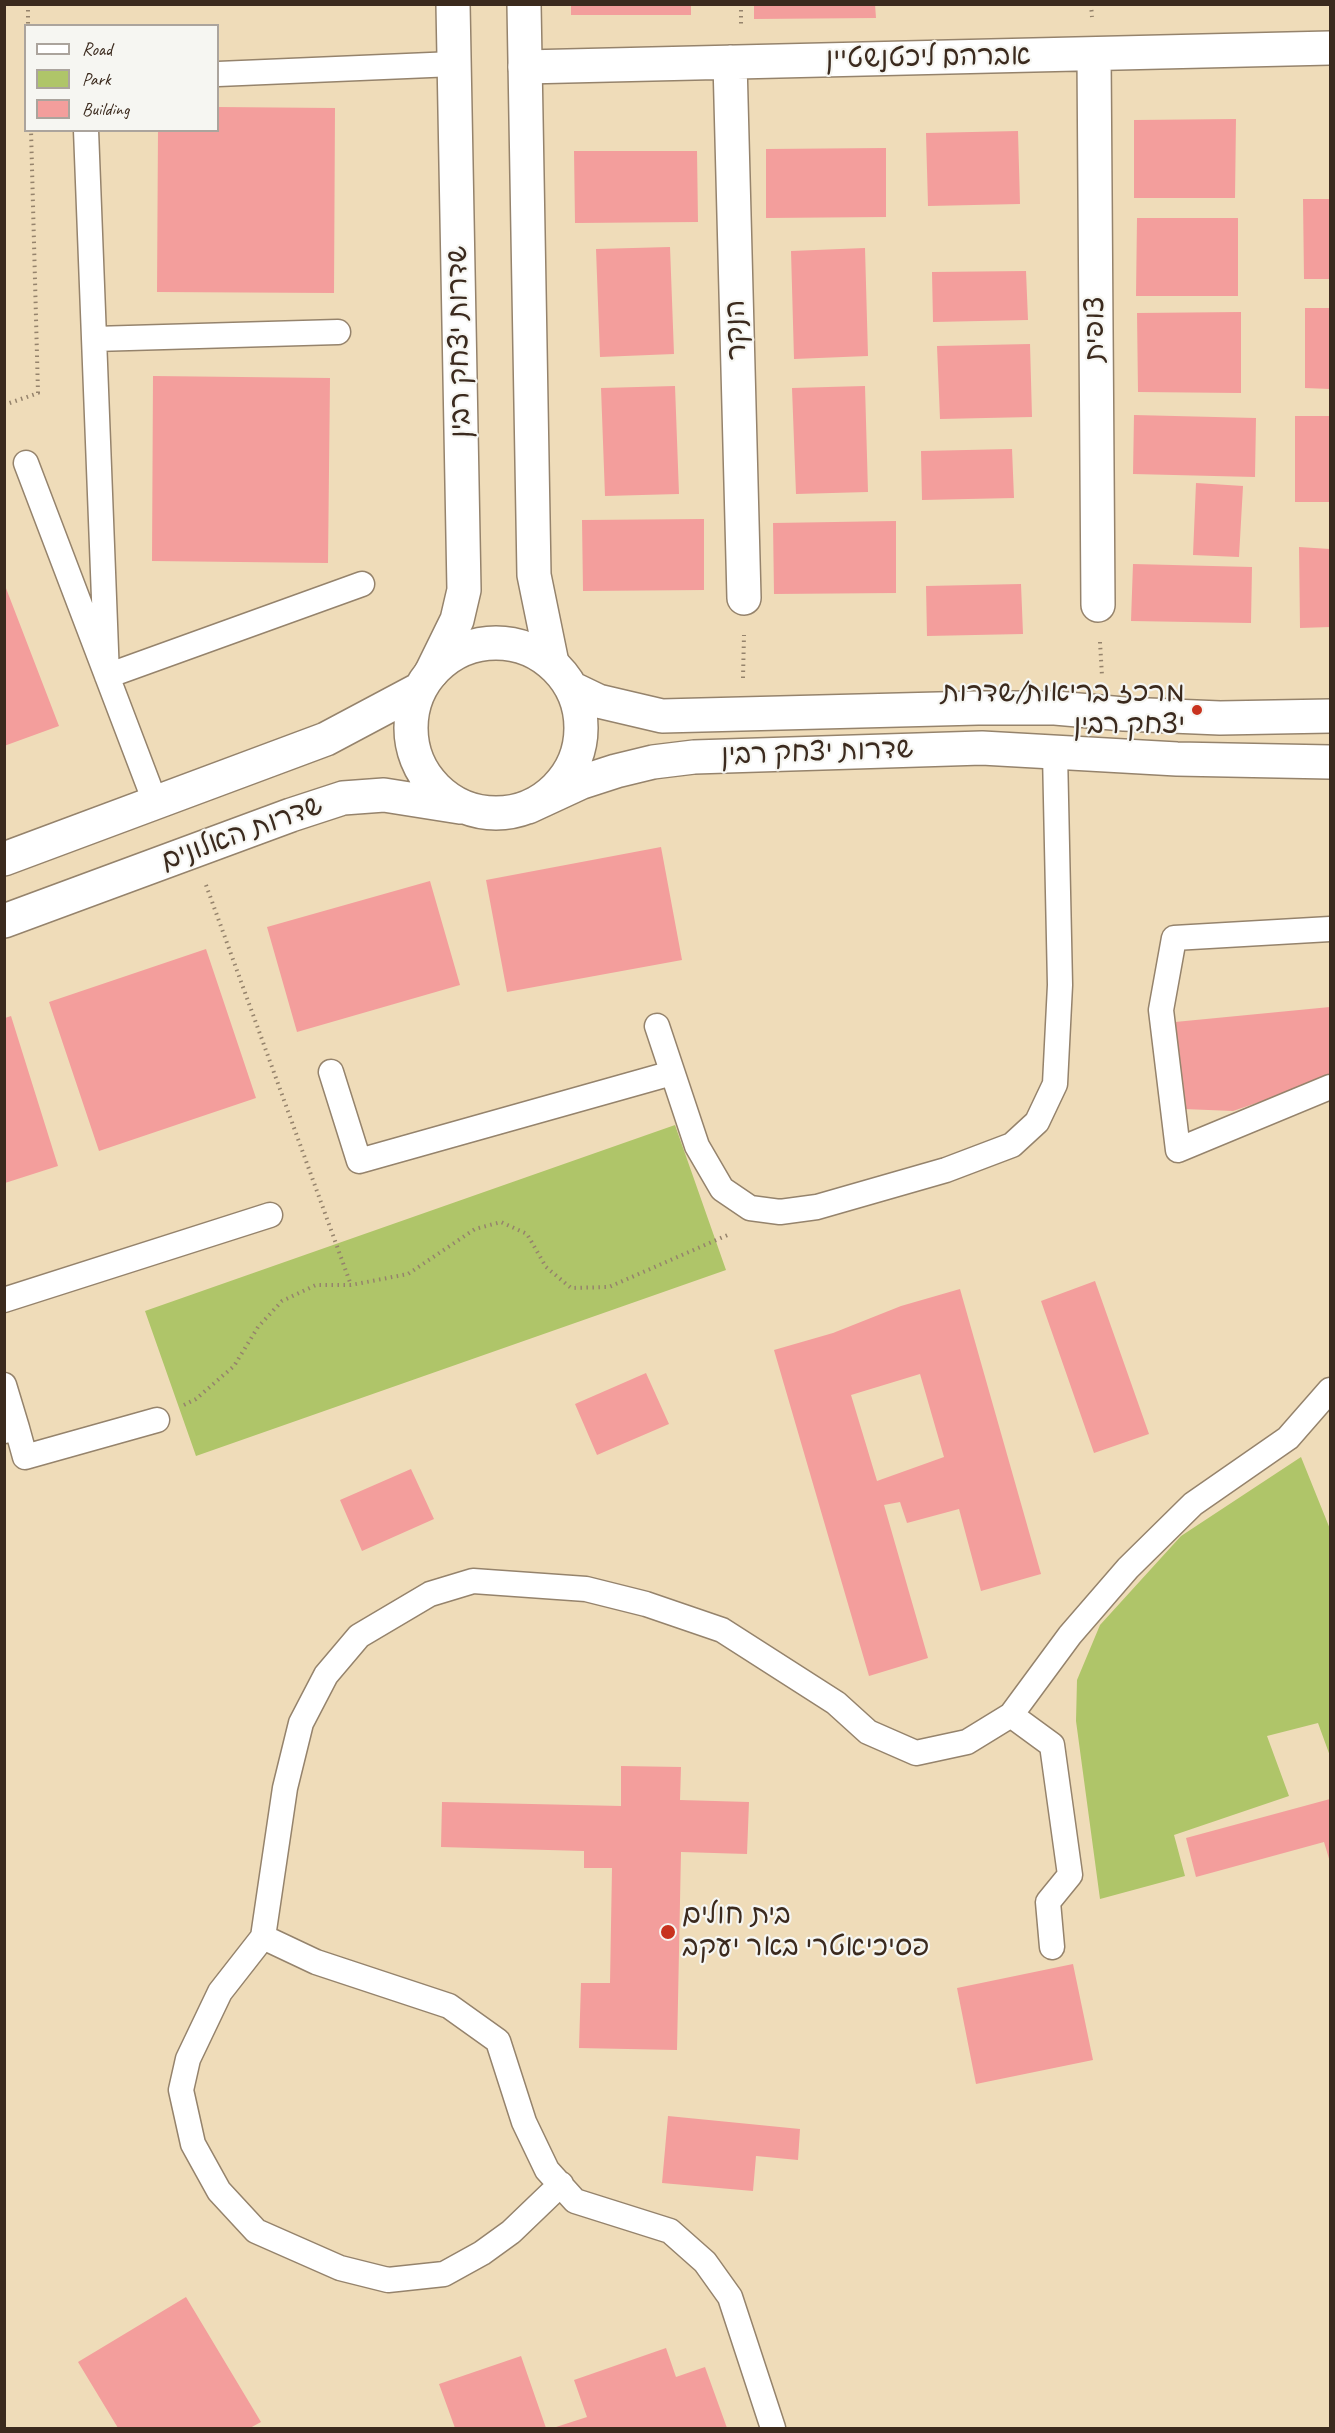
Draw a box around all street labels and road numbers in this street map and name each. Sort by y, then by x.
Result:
street label: אברהם ליכטנשטיין [825,39,1031,77]
street label: שדרות יצחק רבין [442,245,478,439]
street label: צופית [1079,296,1113,362]
street label: הנקר [719,299,755,361]
street label: שדרות יצחק רבין [720,733,914,773]
street label: שדרות האלונים [157,789,327,879]

